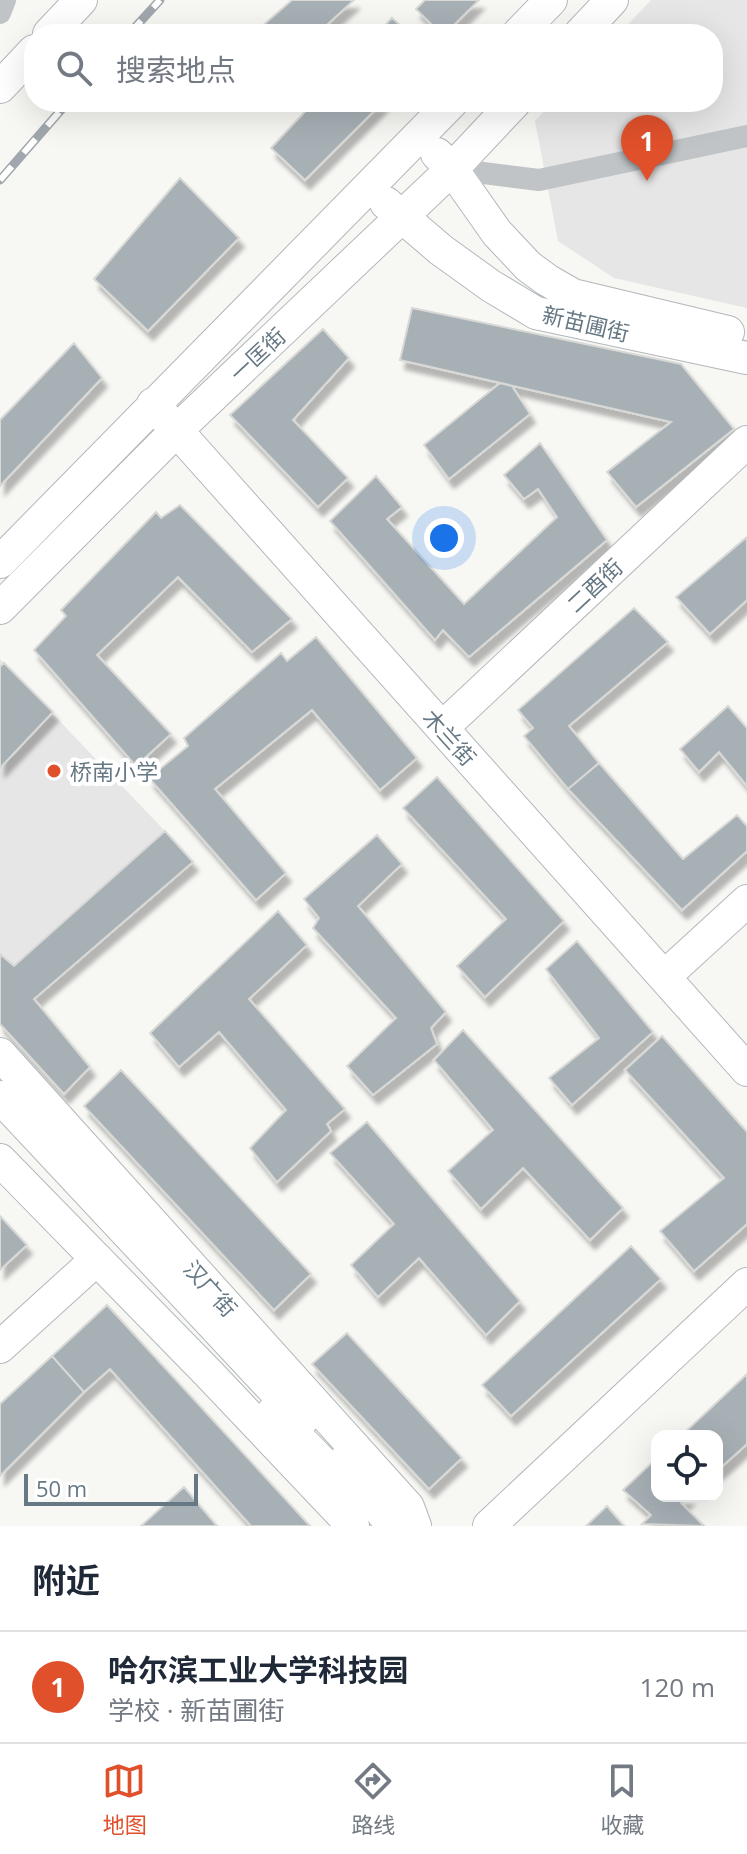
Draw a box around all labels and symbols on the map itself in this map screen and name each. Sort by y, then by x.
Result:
pin: 1 [621,115,673,181]
street label: 新苗圃街 [540,298,632,348]
street label: 一匡街 [223,321,291,387]
your location [424,518,464,558]
street label: 二酉街 [560,552,628,618]
street label: 木兰街 [417,702,483,772]
place label: 桥南小学 [70,756,158,786]
marker: 桥南小学 [45,762,63,780]
street label: 汉广街 [178,1253,244,1323]
scale bar [24,1470,198,1506]

